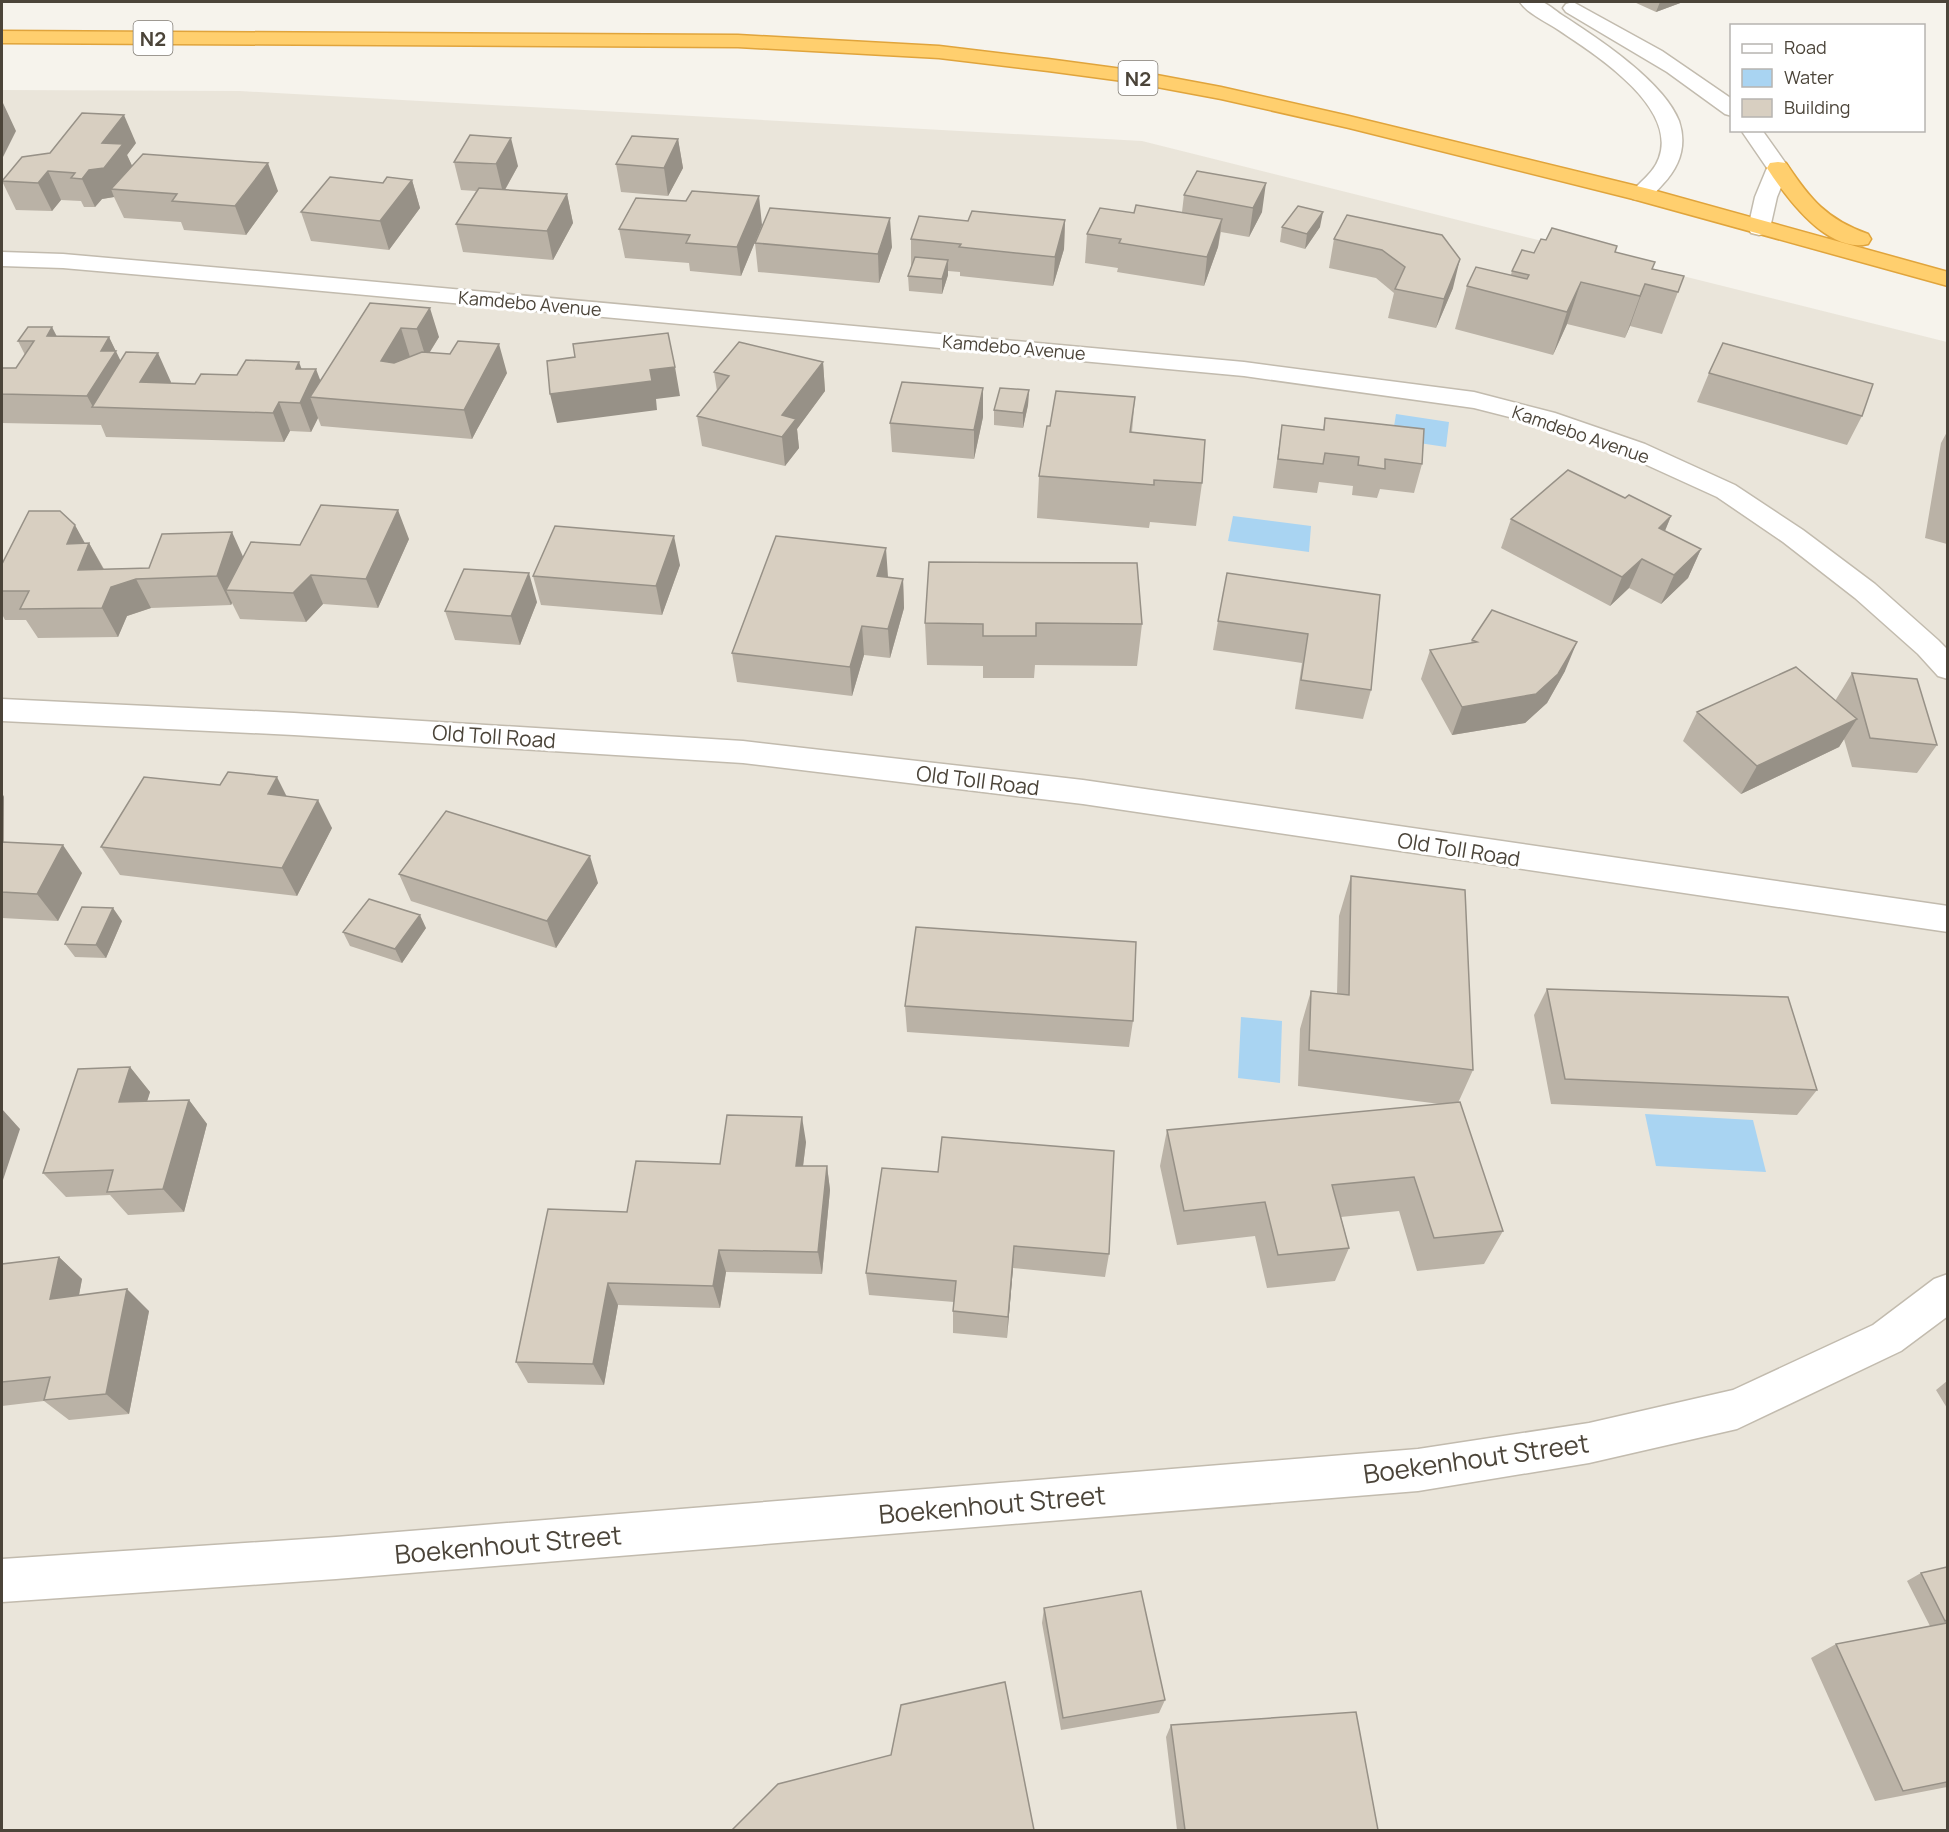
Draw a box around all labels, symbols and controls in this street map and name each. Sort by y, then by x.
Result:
road number: N2 [134,21,172,55]
legend [1730,24,1925,132]
text: Road [1784,35,1827,59]
road number: N2 [1118,61,1158,95]
text: Water [1784,65,1834,89]
text: Building [1784,95,1850,119]
street label: Kamdebo Avenue [457,285,603,321]
street label: Kamdebo Avenue [941,329,1087,365]
street label: Kamdebo Avenue [1509,399,1653,469]
street label: Old Toll Road [431,718,557,754]
street label: Old Toll Road [915,759,1041,801]
street label: Old Toll Road [1396,825,1522,873]
street label: Boekenhout Street [1361,1424,1591,1492]
street label: Boekenhout Street [877,1476,1107,1532]
street label: Boekenhout Street [393,1516,623,1572]

